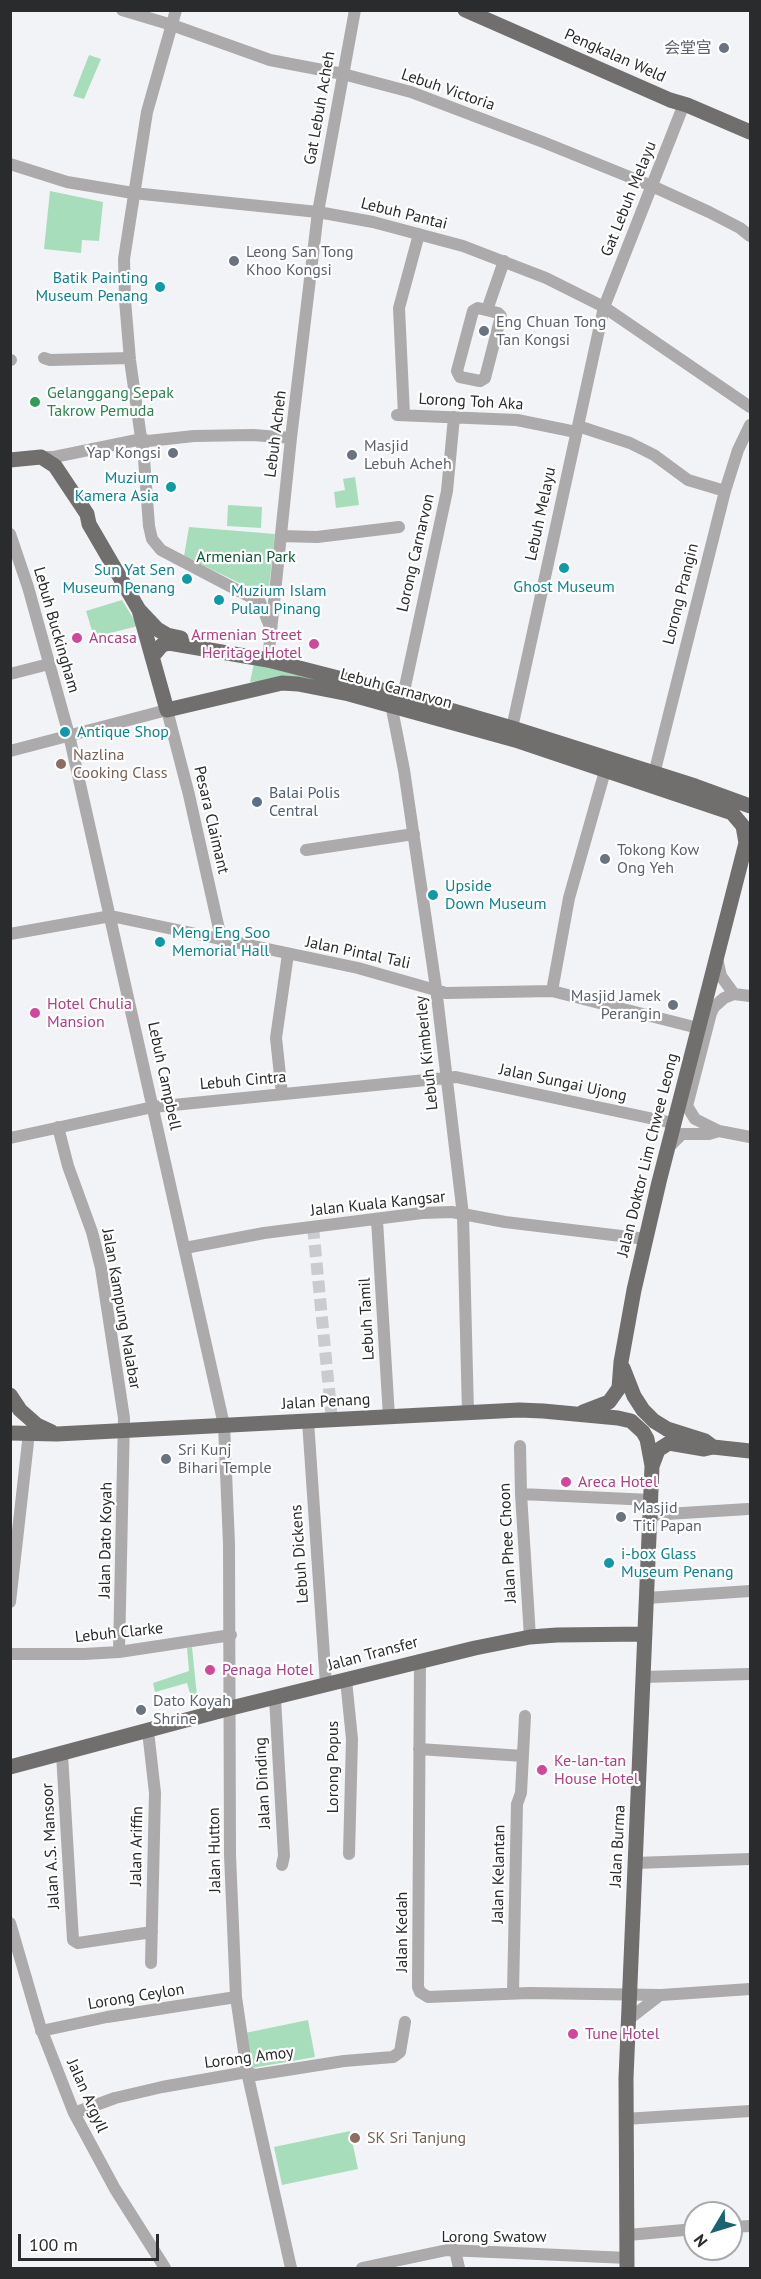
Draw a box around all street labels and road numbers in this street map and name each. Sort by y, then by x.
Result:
street label: Pengkalan Weld [561,25,669,87]
street label: Gat Lebuh Acheh [301,50,339,166]
street label: Lebuh Victoria [399,65,497,115]
street label: Gat Lebuh Melayu [597,139,661,259]
street label: Lebuh Pantai [359,194,449,234]
street label: Lebuh Acheh [261,389,291,479]
street label: Lorong Toh Aka [418,390,524,414]
street label: Lebuh Melayu [522,465,560,563]
street label: Lorong Carnarvon [393,492,439,614]
street label: Lorong Prangin [659,541,703,647]
street label: Lebuh Buckingham [29,565,83,695]
street label: Lebuh Carnarvon [338,665,454,713]
street label: Pesara Claimant [189,764,233,876]
street label: Jalan Pintal Tali [304,933,412,973]
street label: Lebuh Kimberley [411,995,443,1111]
street label: Lebuh Campbell [143,1020,185,1132]
street label: Jalan Doktor Lim Chwee Leong [613,1051,683,1259]
street label: Jalan Sungai Ujong [498,1060,628,1106]
street label: Lebuh Cintra [199,1068,287,1094]
street label: Jalan Kuala Kangsar [310,1187,446,1221]
street label: Jalan Kampung Malabar [97,1227,145,1391]
street label: Lebuh Tamil [355,1277,379,1361]
street label: Jalan Penang [281,1390,371,1414]
street label: Jalan Dato Koyah [95,1482,117,1598]
street label: Jalan Phee Choon [495,1483,521,1603]
street label: Lebuh Dickens [287,1504,313,1604]
street label: Lebuh Clarke [74,1619,164,1647]
street label: Jalan Transfer [326,1633,420,1675]
street label: Lorong Popus [323,1721,343,1813]
street label: Jalan Dinding [251,1737,275,1829]
street label: Jalan A.S. Mansoor [38,1782,64,1910]
street label: Jalan Burma [606,1804,630,1888]
street label: Jalan Ariffin [127,1806,147,1886]
street label: Jalan Hutton [205,1807,225,1893]
street label: Jalan Kelantan [489,1824,509,1924]
street label: Jalan Kedah [392,1892,412,1972]
street label: Lorong Ceylon [86,1980,186,2014]
street label: Lorong Amoy [203,2043,295,2073]
street label: Jalan Argyll [62,2056,112,2136]
street label: Lorong Swatow [441,2227,547,2247]

